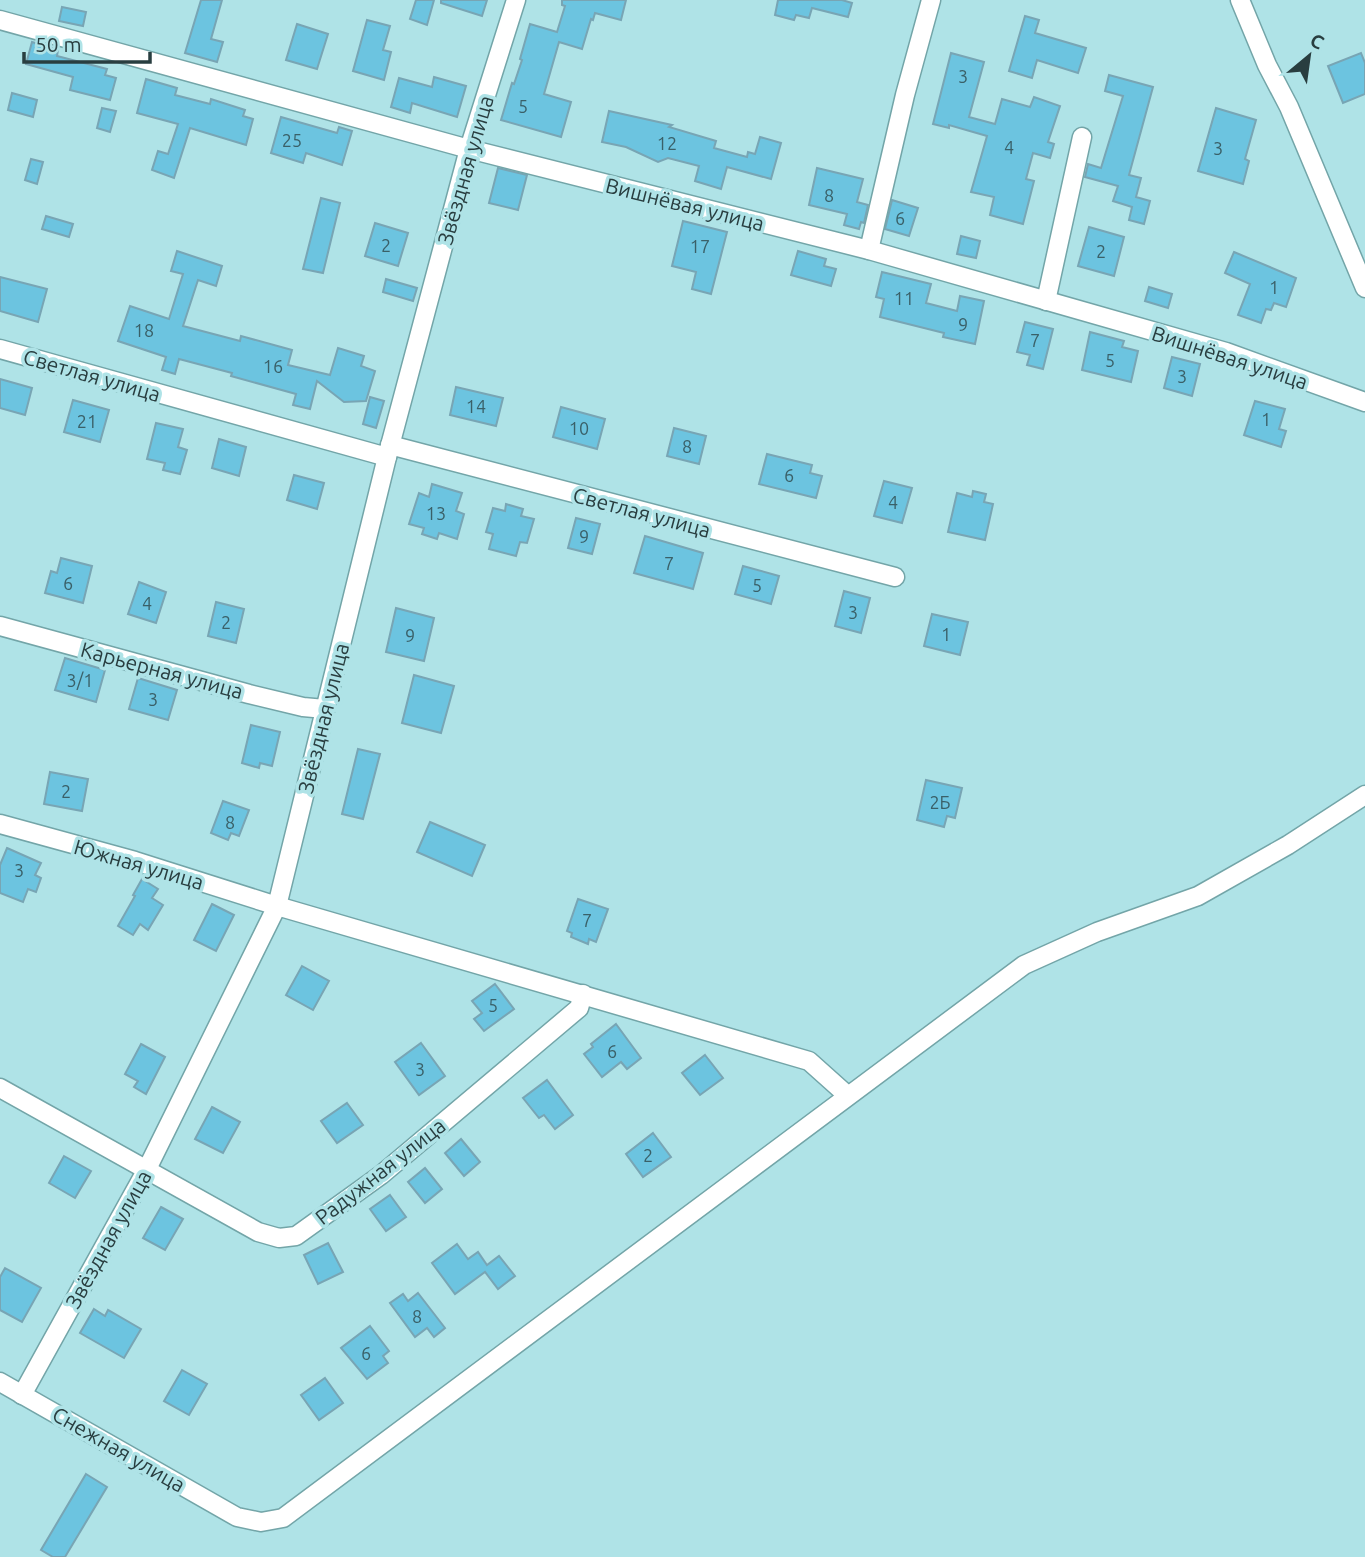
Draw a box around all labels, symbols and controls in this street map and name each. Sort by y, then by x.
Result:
scale bar [24,21,150,65]
north arrow [1274,21,1344,91]
text: С [1307,29,1328,54]
text: 50 m [35,32,82,56]
house number: 3 [958,66,968,86]
street label: Звёздная улица [432,93,498,247]
house number: 5 [518,96,528,116]
house number: 25 [282,130,302,150]
house number: 12 [657,133,677,153]
house number: 4 [1004,137,1014,157]
house number: 3 [1213,138,1223,158]
street label: Вишнёвая улица [603,173,767,235]
house number: 8 [824,185,834,205]
house number: 6 [895,208,905,228]
house number: 2 [381,235,391,255]
house number: 17 [690,236,710,256]
house number: 2 [1096,241,1106,261]
house number: 1 [1269,277,1279,297]
house number: 11 [894,288,914,308]
house number: 9 [958,314,968,334]
house number: 18 [134,320,154,340]
street label: Вишнёвая улица [1149,320,1311,394]
house number: 7 [1030,330,1040,350]
street label: Светлая улица [21,344,163,406]
house number: 5 [1105,350,1115,370]
house number: 16 [263,356,283,376]
house number: 3 [1177,366,1187,386]
house number: 14 [466,396,486,416]
house number: 1 [1261,409,1271,429]
house number: 21 [77,411,97,431]
house number: 10 [569,418,589,438]
house number: 8 [682,436,692,456]
house number: 6 [784,465,794,485]
street label: Светлая улица [571,482,713,542]
house number: 4 [888,492,898,512]
house number: 13 [426,503,446,523]
house number: 9 [579,526,589,546]
house number: 7 [664,553,674,573]
house number: 6 [63,573,73,593]
house number: 5 [752,575,762,595]
house number: 4 [142,593,152,613]
house number: 3 [848,602,858,622]
house number: 2 [221,612,231,632]
house number: 1 [941,624,951,644]
house number: 9 [405,625,415,645]
street label: Карьерная улица [78,637,246,703]
street label: Звёздная улица [293,640,353,796]
house number: 3/1 [67,670,93,690]
house number: 3 [148,689,158,709]
house number: 2 [61,781,71,801]
house number: 2Б [929,792,951,812]
house number: 8 [225,812,235,832]
street label: Южная улица [71,834,207,894]
house number: 3 [14,860,24,880]
house number: 7 [582,910,592,930]
house number: 5 [488,995,498,1015]
house number: 6 [607,1041,617,1061]
house number: 3 [415,1059,425,1079]
street label: Радужная улица [310,1113,450,1229]
house number: 2 [643,1145,653,1165]
street label: Звёздная улица [60,1166,156,1312]
house number: 8 [412,1306,422,1326]
house number: 6 [361,1343,371,1363]
street label: Снежная улица [49,1401,189,1497]

